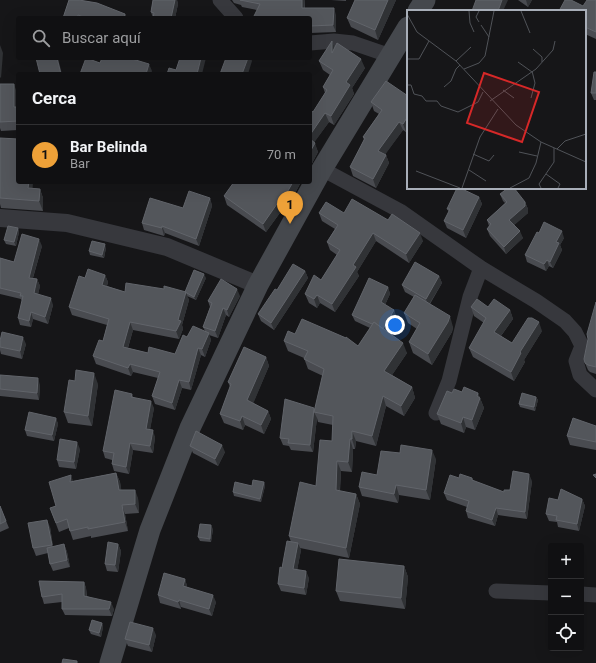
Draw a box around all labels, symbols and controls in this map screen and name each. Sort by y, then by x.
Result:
inset map [407,10,586,189]
search box [16,16,312,60]
icon: search [30,27,52,49]
text: Buscar aquí [62,29,141,47]
text: Cerca [32,88,76,108]
text: Bar Belinda [70,138,147,156]
text: 1 [41,147,49,162]
text: 70 m [267,147,296,162]
text: Bar [70,156,90,171]
pin: 1 [277,191,303,224]
your location [385,315,405,335]
map controls [548,543,584,651]
button: + [548,543,584,579]
button: − [548,579,584,615]
button: locate [548,615,584,651]

